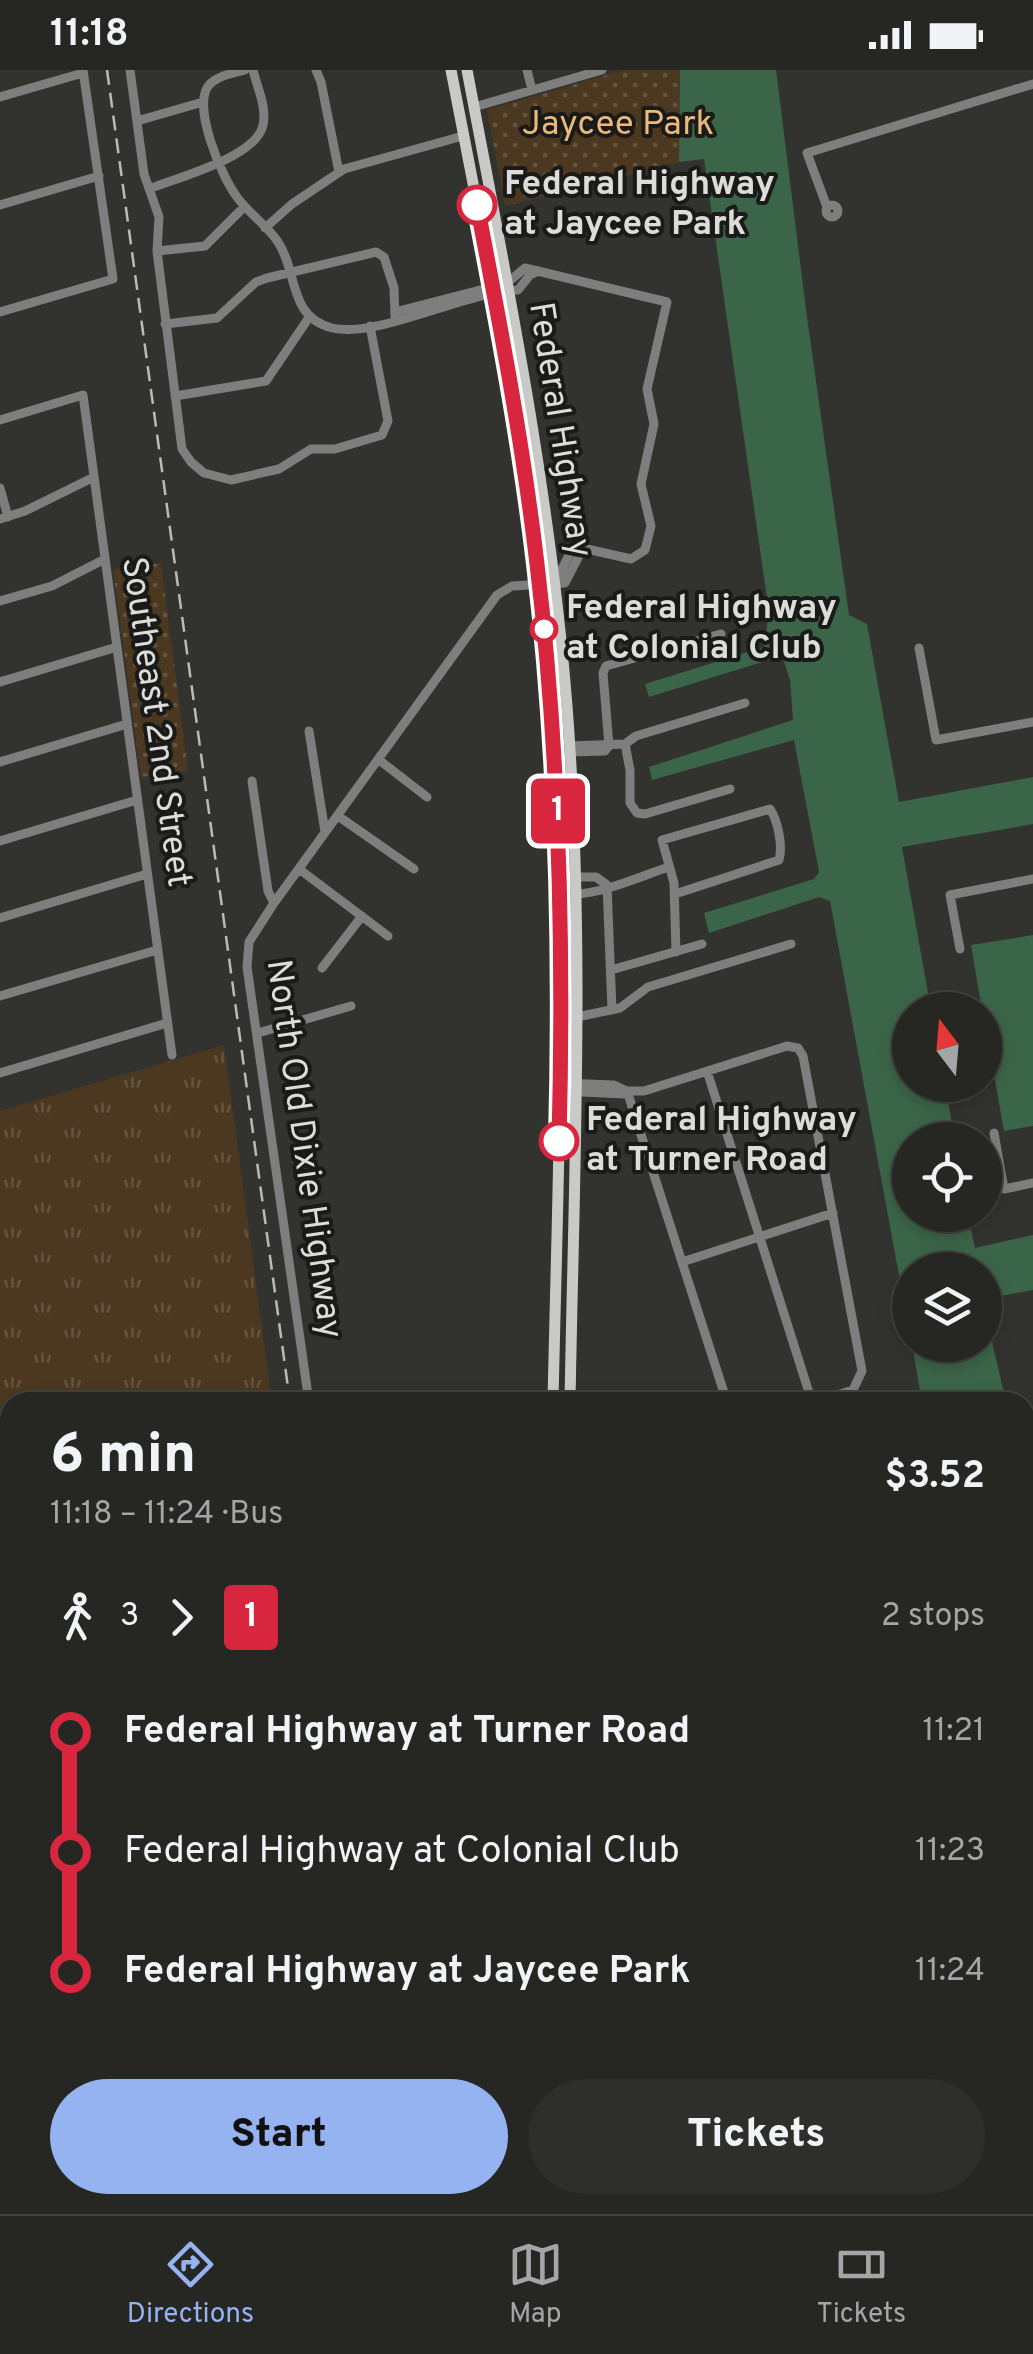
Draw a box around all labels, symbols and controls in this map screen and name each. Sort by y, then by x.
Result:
text: 11:18 [50,11,129,60]
park label: Jaycee Park [522,103,714,147]
place label: Federal Highway at Jaycee Park [504,163,775,247]
marker: Federal Highway at Jaycee Park [458,186,496,224]
street label: Federal Highway [517,299,601,561]
street label: Southeast 2nd Street [110,554,200,890]
place label: Federal Highway at Colonial Club [566,587,837,671]
marker: Federal Highway at Colonial Club [531,616,557,642]
line badge: 1 [526,778,590,844]
text: 1 [551,789,565,833]
street label: North Old Dixie Highway [255,957,351,1341]
north arrow [892,992,1002,1102]
map controls [892,992,1002,1362]
place label: Federal Highway at Turner Road [586,1099,857,1183]
marker: Federal Highway at Turner Road [540,1122,578,1160]
button: locate [892,1122,1002,1232]
button: layers [892,1252,1002,1362]
text: 6 min [50,1422,196,1492]
text: $3.52 [884,1453,985,1502]
text: 11:18 – 11:24 · Bus [50,1495,283,1535]
icon: walk [50,1590,105,1645]
icon: forward [154,1590,209,1645]
text: 1 [244,1595,258,1639]
text: 3 [120,1597,139,1637]
text: 2 stops [881,1597,985,1637]
text: Federal Highway at Turner Road [124,1708,690,1757]
text: 11:21 [922,1712,985,1752]
text: Federal Highway at Colonial Club [124,1828,680,1877]
text: 11:23 [915,1832,985,1872]
text: Federal Highway at Jaycee Park [124,1948,690,1997]
text: 11:24 [915,1952,985,1992]
button: Start [50,2079,508,2194]
button: Tickets [528,2079,985,2194]
tab: Directions [127,2237,254,2333]
tab: Map [508,2237,563,2333]
tab: Tickets [816,2237,906,2333]

